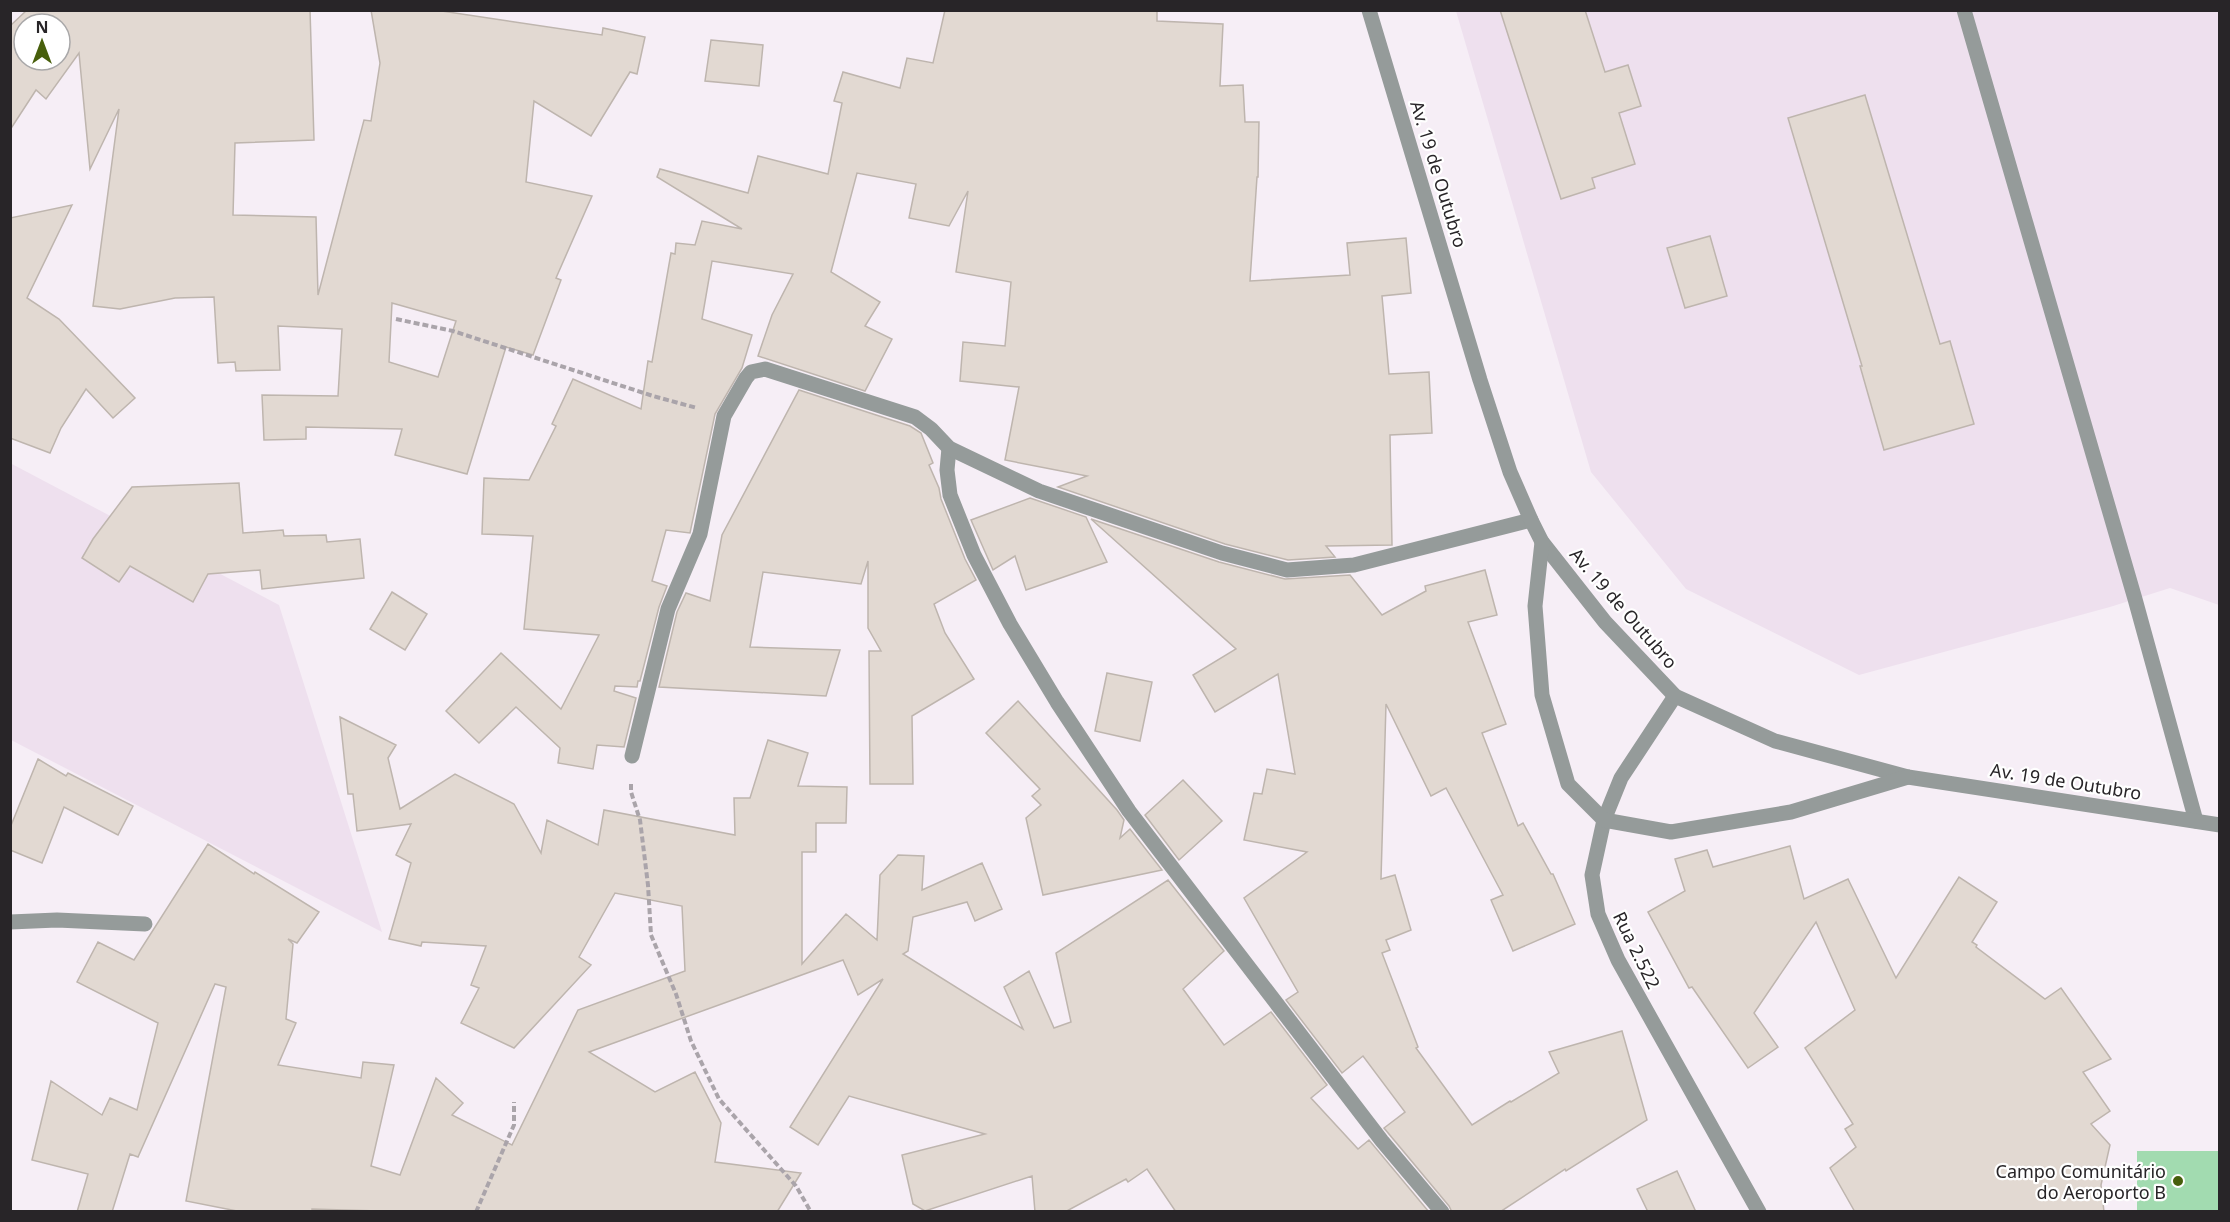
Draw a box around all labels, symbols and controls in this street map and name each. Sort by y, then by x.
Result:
north arrow [12,12,72,72]
text: N [35,16,49,38]
street label: Av. 19 de Outubro [1405,98,1473,250]
street label: Av. 19 de Outubro [1565,543,1683,673]
street label: Av. 19 de Outubro [1989,757,2143,805]
street label: Rua 2.522 [1608,907,1666,993]
place label: Campo Comunitário do Aeroporto B [1996,1159,2166,1204]
marker: Campo Comunitário do Aeroporto B [2171,1174,2185,1188]

